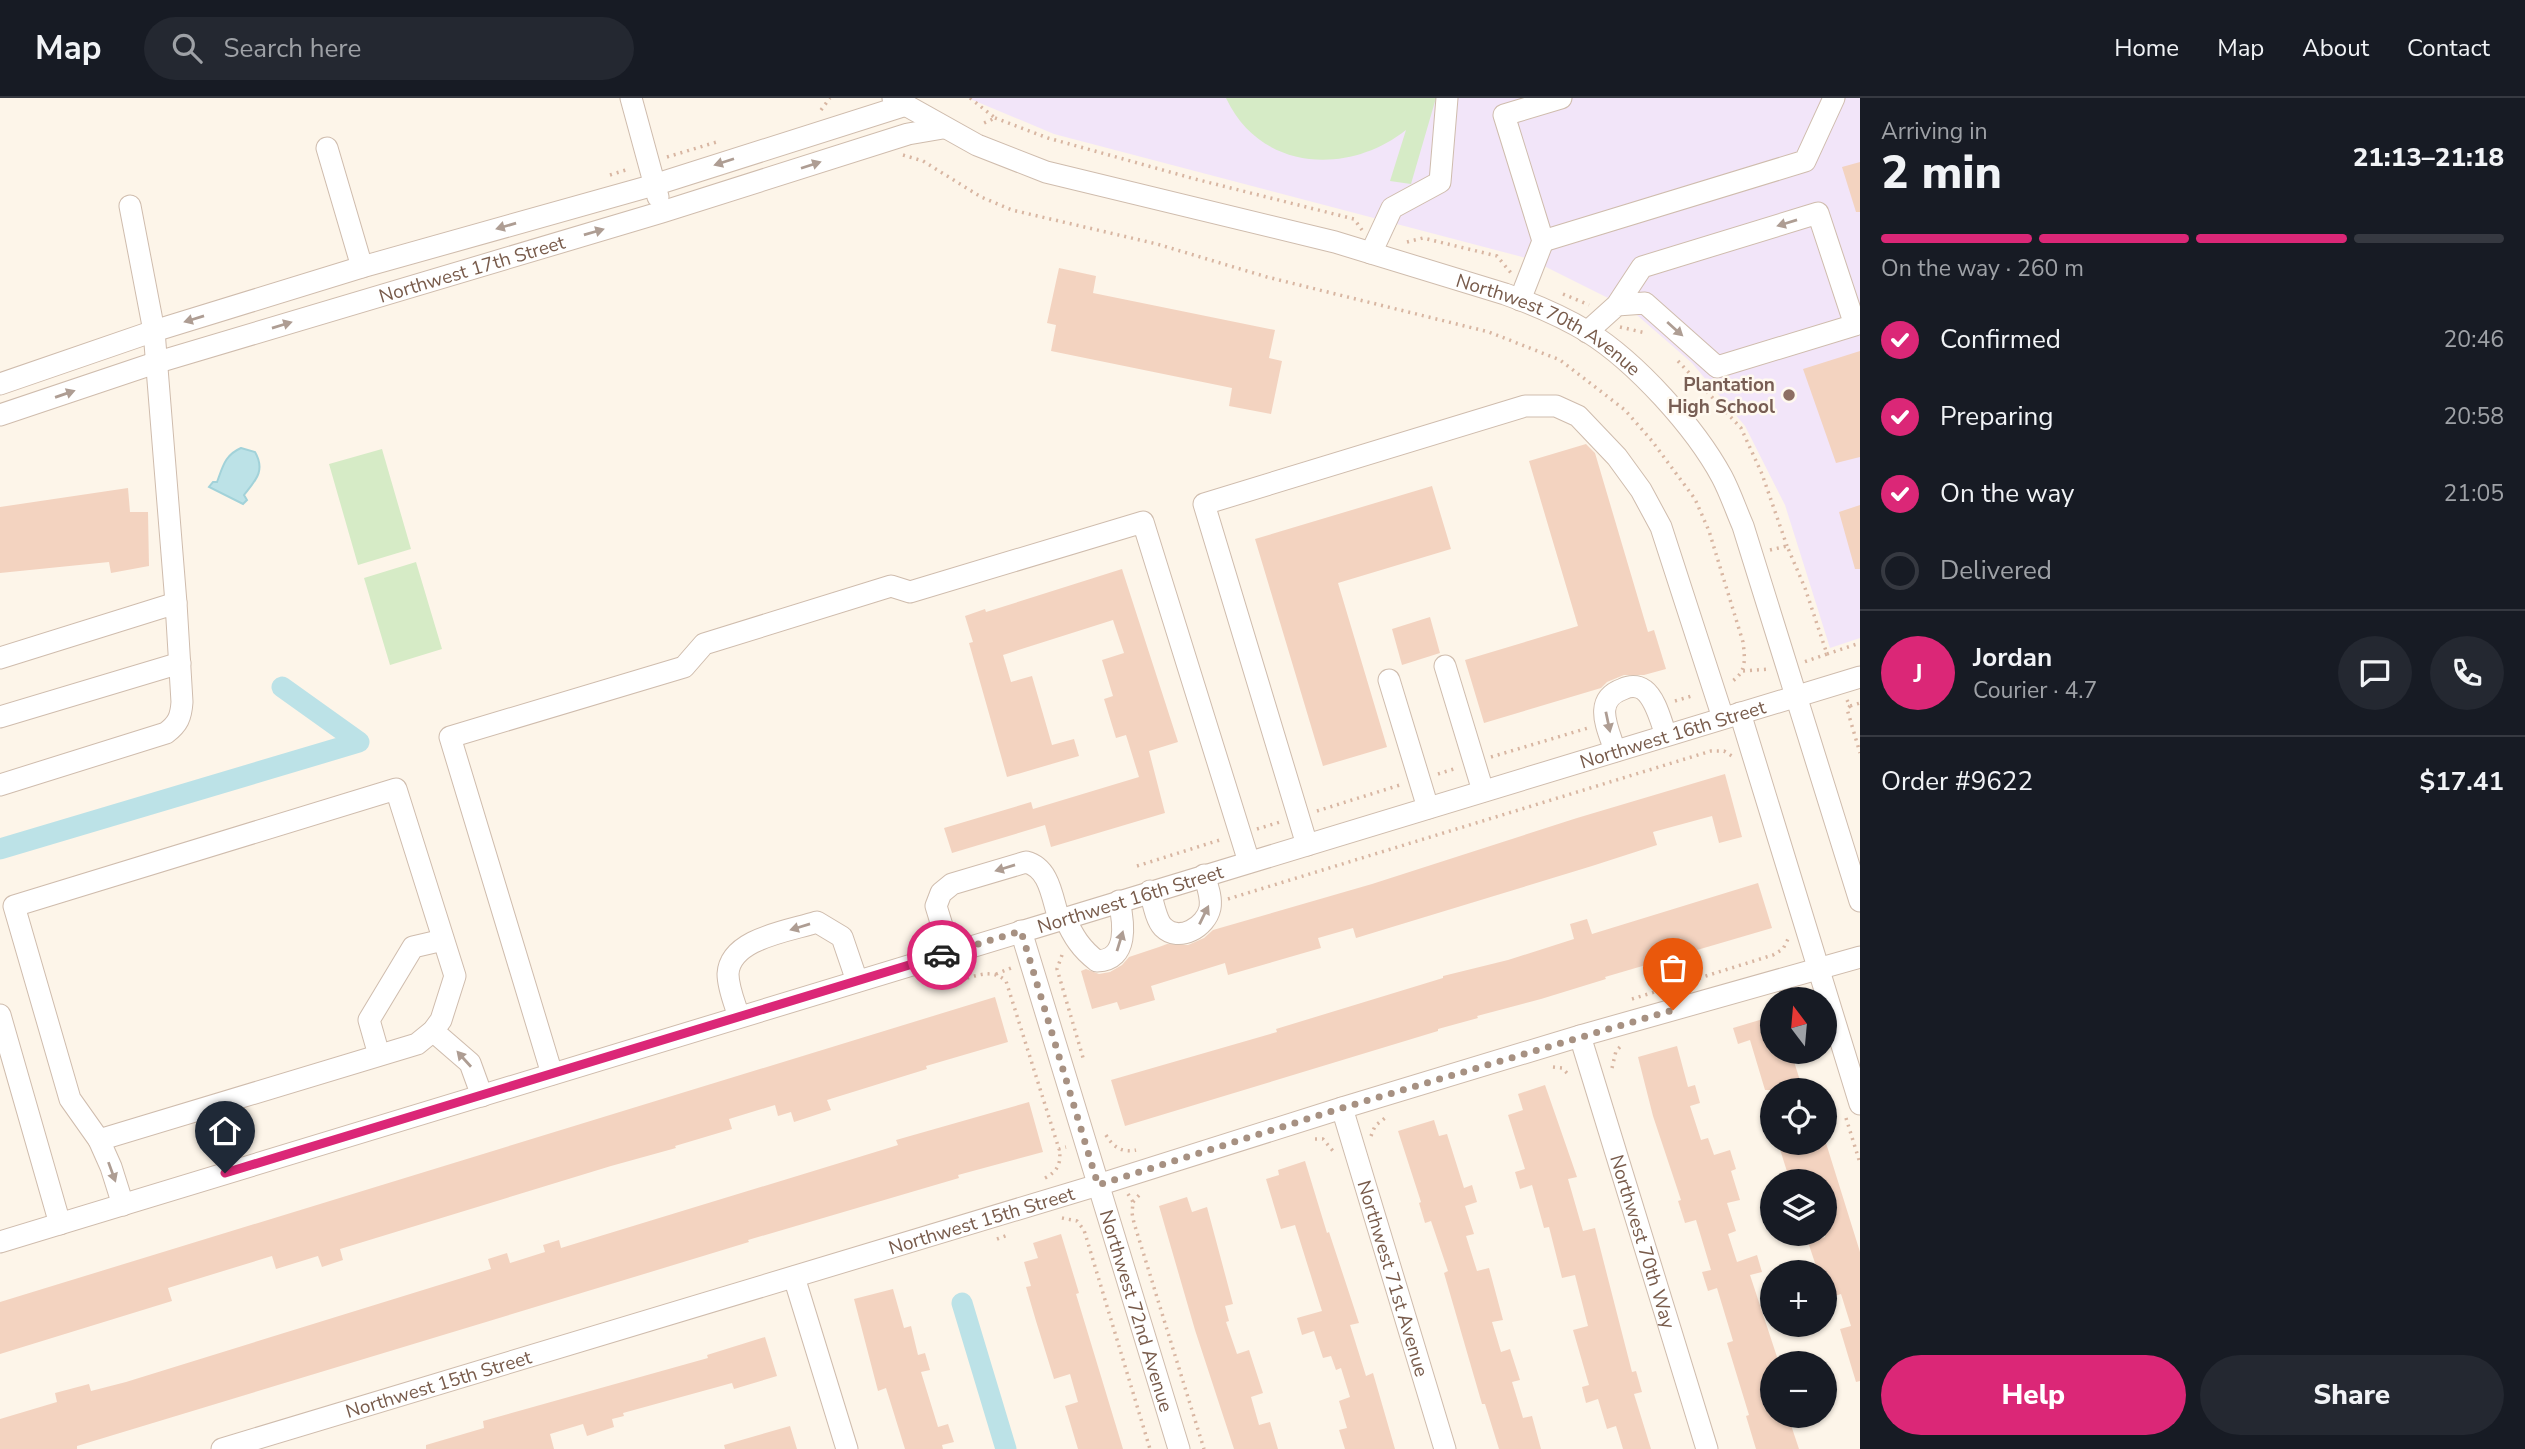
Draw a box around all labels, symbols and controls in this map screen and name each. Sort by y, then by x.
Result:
search box [144,17,634,80]
text: Map [35,26,102,71]
icon: search [168,29,206,67]
text: Search here [224,31,361,66]
text: Home [2114,32,2179,64]
text: Map [2217,32,2264,64]
text: About [2302,32,2369,64]
text: Contact [2407,32,2490,64]
text: Arriving in [1881,116,1988,147]
text: 21:13–21:18 [2353,140,2504,175]
text: 2 min [1881,141,2002,204]
one-way arrow [713,158,734,168]
one-way arrow [801,159,822,169]
one-way arrow [1776,218,1797,229]
one-way arrow [495,222,516,232]
one-way arrow [583,227,604,237]
street label: Northwest 17th Street [376,230,569,310]
text: On the way · 260 m [1881,253,2084,284]
street label: Northwest 70th Avenue [1453,268,1646,382]
one-way arrow [183,314,204,325]
one-way arrow [271,320,292,330]
one-way arrow [1666,321,1683,336]
icon: check [1881,321,1919,359]
text: Confirmed [1940,322,2061,357]
text: 20:46 [2444,324,2504,355]
place label: Plantation High School [1668,372,1775,420]
marker: Plantation High School [1781,387,1797,403]
one-way arrow [54,388,75,398]
icon: check [1881,398,1919,436]
text: Preparing [1940,399,2053,434]
text: 20:58 [2444,401,2504,432]
icon: check [1881,475,1919,513]
text: On the way [1940,476,2074,511]
text: 21:05 [2444,478,2504,509]
text: Delivered [1940,553,2052,588]
button: chat [2338,636,2412,710]
button: phone [2430,636,2504,710]
text: Jordan [1973,640,2052,675]
text: J [1913,656,1923,691]
text: Courier · 4.7 [1973,675,2097,706]
street label: Northwest 16th Street [1577,694,1769,775]
one-way arrow [1602,712,1613,734]
text: Order #9622 [1881,764,2033,799]
text: $17.41 [2420,764,2504,799]
street label: Northwest 16th Street [1034,859,1227,940]
one-way arrow [995,863,1016,873]
one-way arrow [1199,905,1210,925]
courier [907,920,977,990]
one-way arrow [790,923,811,933]
one-way arrow [1115,930,1125,951]
icon: car [923,936,961,974]
pin [1643,938,1703,1010]
icon: bag [1654,949,1692,987]
north arrow [1760,987,1838,1064]
map controls [1760,987,1837,1428]
one-way arrow [456,1050,472,1068]
button: locate [1760,1078,1837,1155]
pin [195,1101,255,1173]
icon: home [206,1112,244,1150]
street label: Northwest 70th Way [1603,1152,1681,1332]
one-way arrow [107,1161,118,1182]
button: layers [1760,1169,1837,1246]
street label: Northwest 71st Avenue [1351,1177,1434,1380]
street label: Northwest 15th Street [885,1181,1078,1261]
street label: Northwest 72nd Avenue [1093,1207,1179,1415]
button: + [1760,1260,1837,1337]
street label: Northwest 15th Street [343,1344,535,1425]
button: − [1760,1351,1837,1428]
button: Help [1881,1355,2186,1435]
button: Share [2200,1355,2504,1435]

